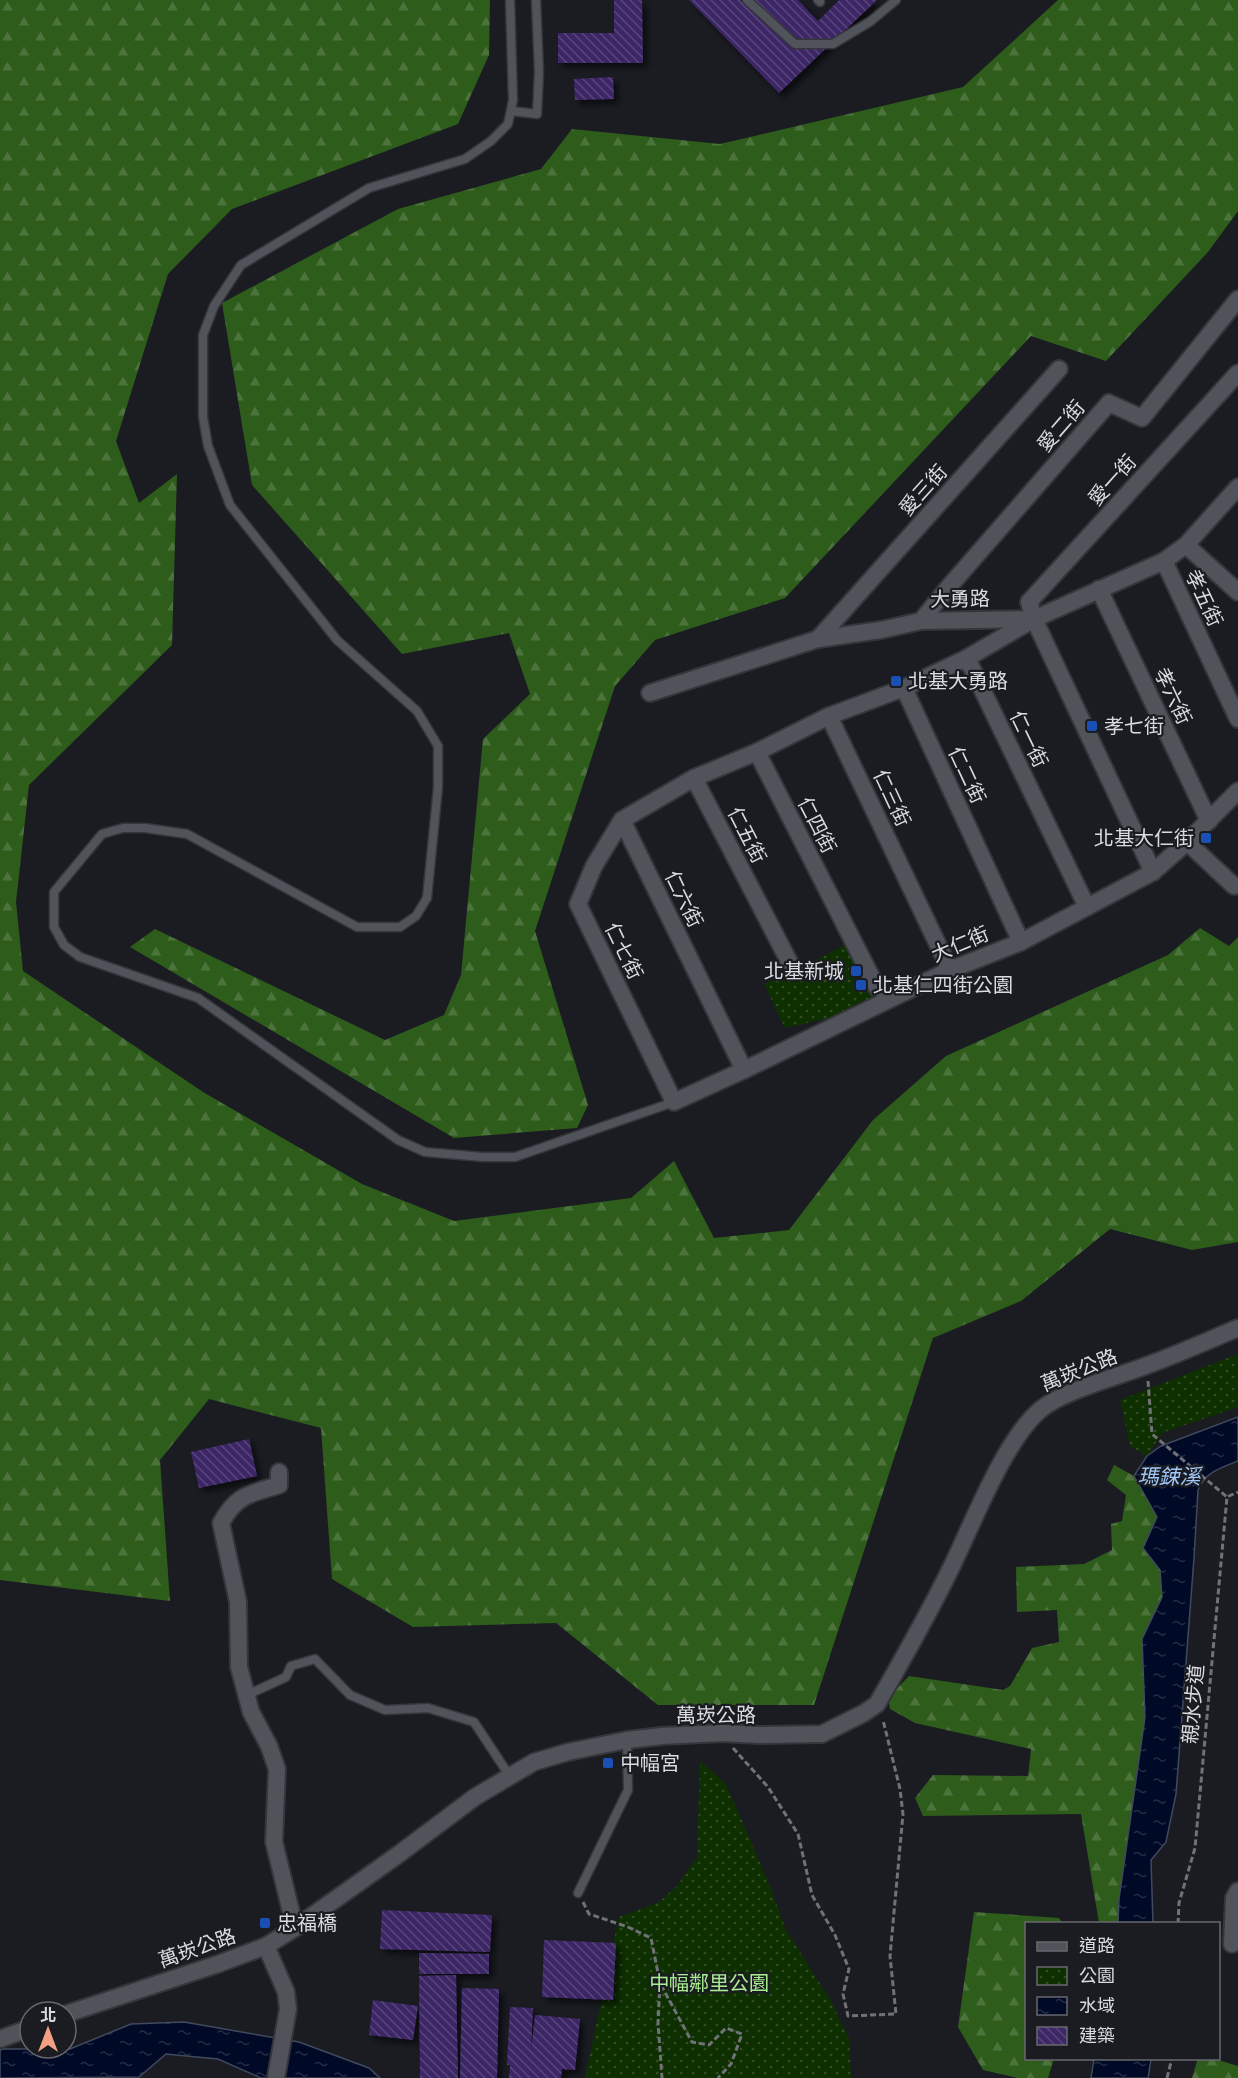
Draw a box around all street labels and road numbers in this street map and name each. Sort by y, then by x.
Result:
street label: 愛二街 [1033,396,1090,457]
street label: 愛一街 [1084,450,1142,511]
street label: 愛三街 [895,460,953,521]
street label: 孝五街 [1180,566,1227,631]
street label: 大勇路 [930,587,990,613]
street label: 孝六街 [1149,664,1196,729]
street label: 仁一街 [1004,707,1052,772]
street label: 仁二街 [943,743,990,808]
street label: 仁三街 [868,766,915,831]
street label: 仁四街 [792,793,840,858]
street label: 仁五街 [722,803,770,868]
street label: 仁六街 [659,867,707,932]
street label: 仁七街 [599,919,647,984]
street label: 大仁街 [928,922,993,968]
street label: 萬崁公路 [1038,1345,1121,1397]
street label: 親水步道 [1179,1663,1209,1745]
street label: 萬崁公路 [676,1704,756,1728]
street label: 萬崁公路 [156,1925,239,1973]

